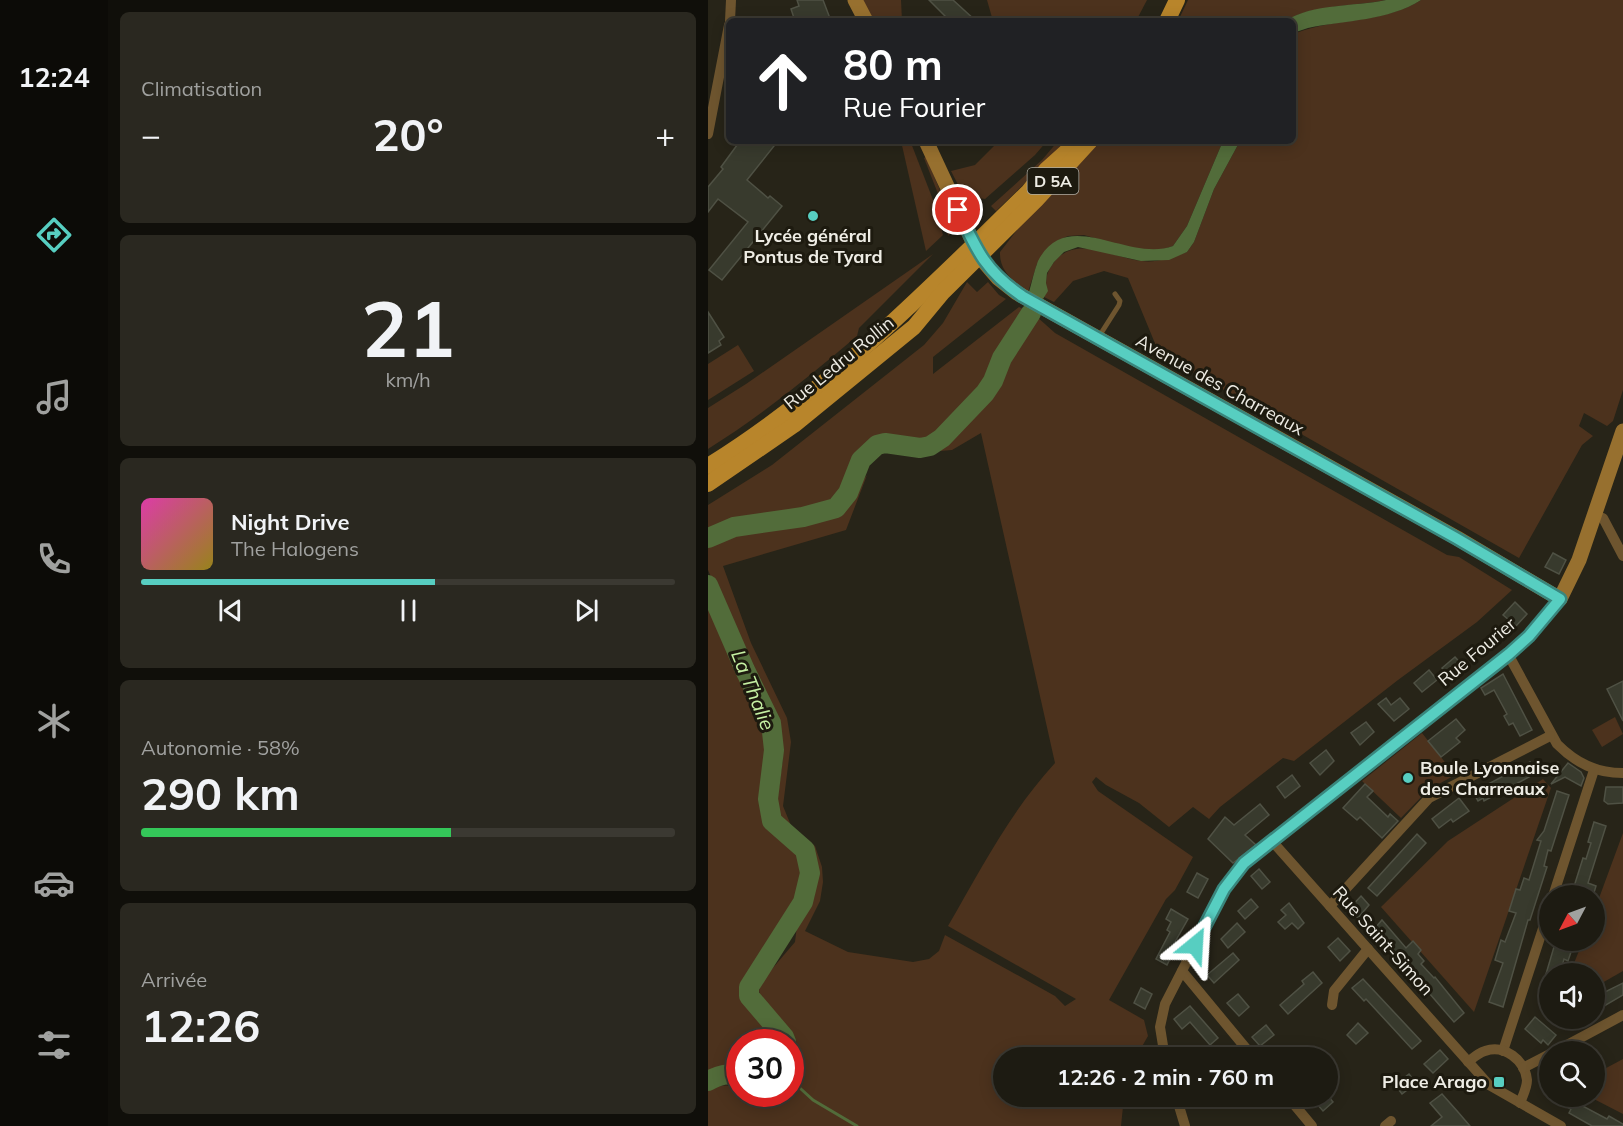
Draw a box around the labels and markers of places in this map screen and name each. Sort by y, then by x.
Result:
pin [932,184,983,235]
marker: Lycée général Pontus de Tyard [806,209,820,223]
place label: Lycée général Pontus de Tyard [743,224,883,268]
place label: Boule Lyonnaise des Charreaux [1420,756,1559,800]
marker: Boule Lyonnaise des Charreaux [1401,771,1415,785]
place label: Place Arago [1382,1070,1487,1093]
marker: Place Arago [1492,1075,1506,1089]

